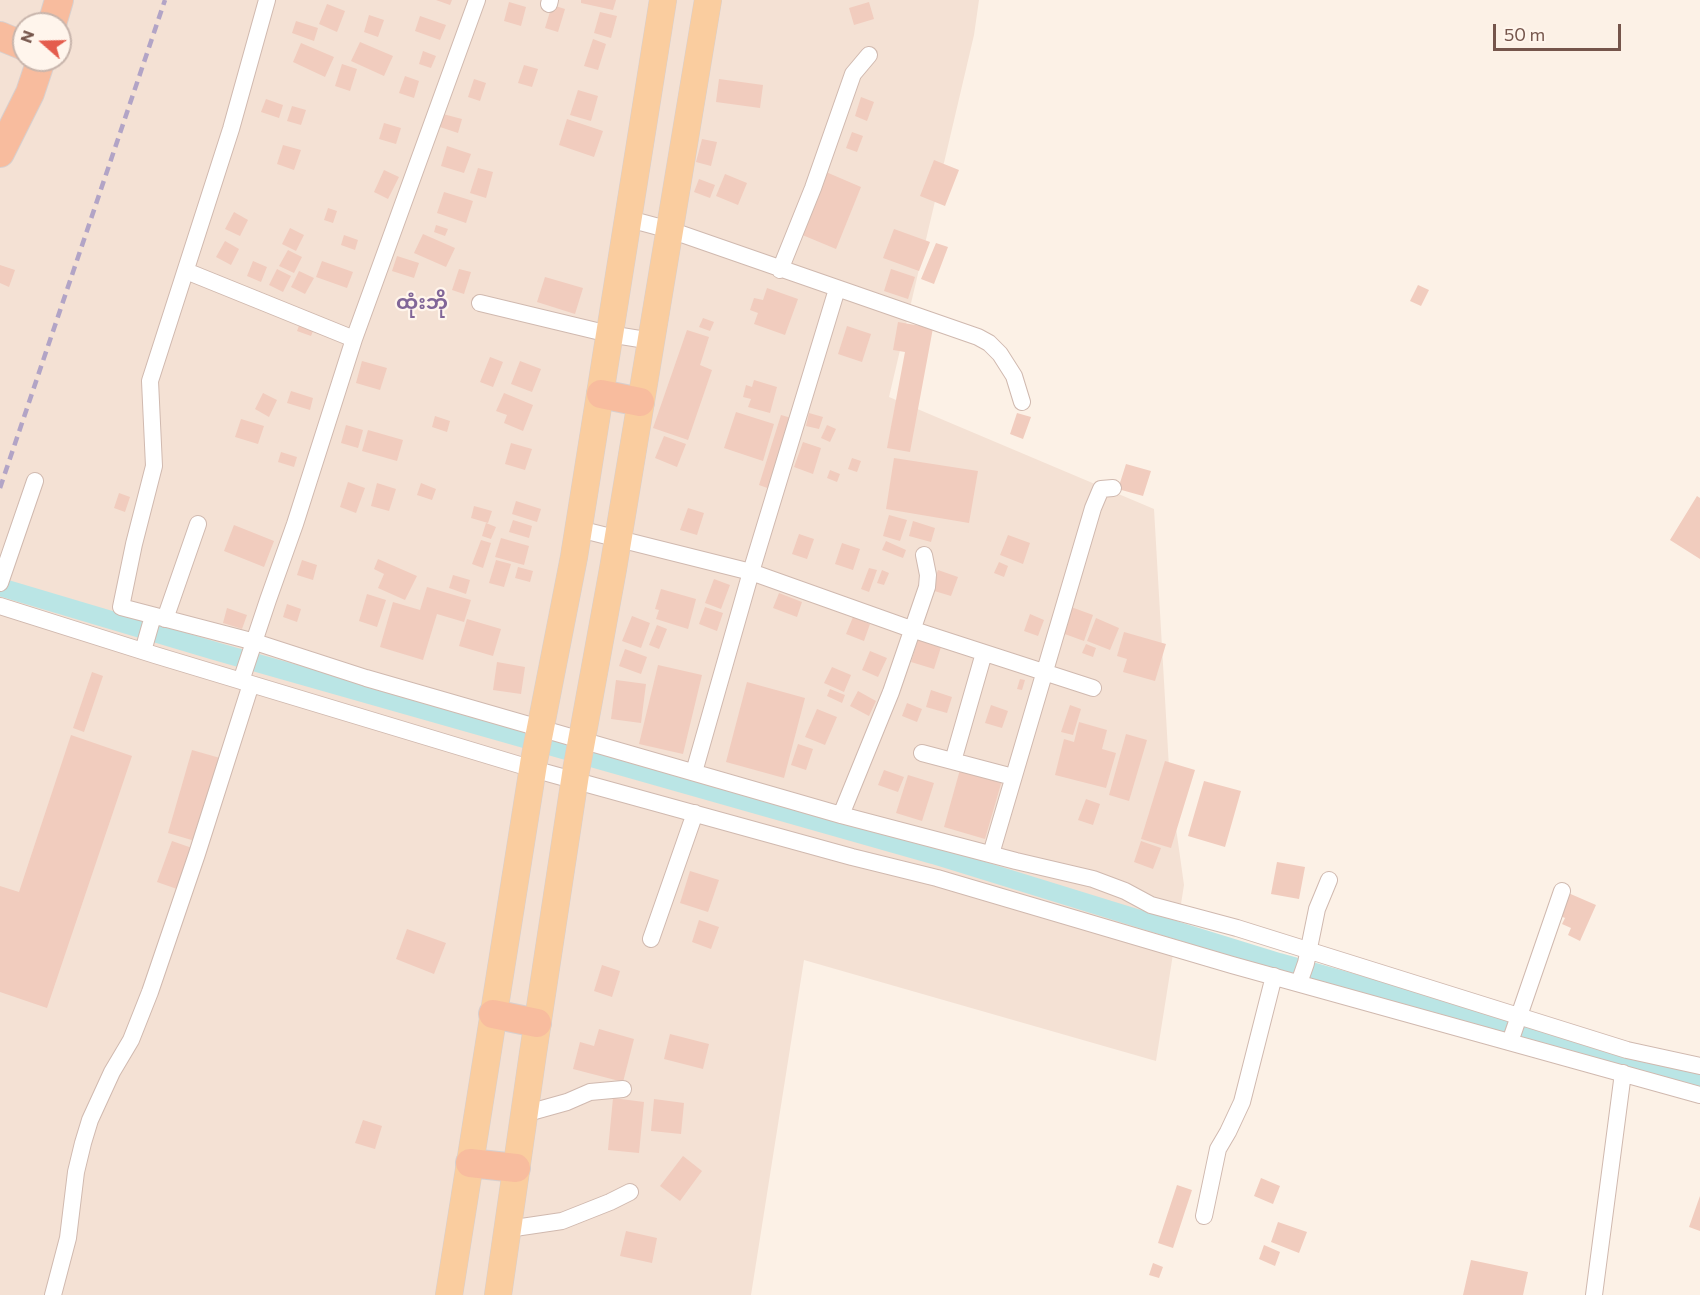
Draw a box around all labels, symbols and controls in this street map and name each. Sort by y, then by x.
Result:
north arrow [12,12,72,72]
scale bar [1496,12,1624,50]
text: 50 m [1504,23,1545,45]
text: N [16,27,37,45]
district label: ထုံးဘို [396,290,448,314]

